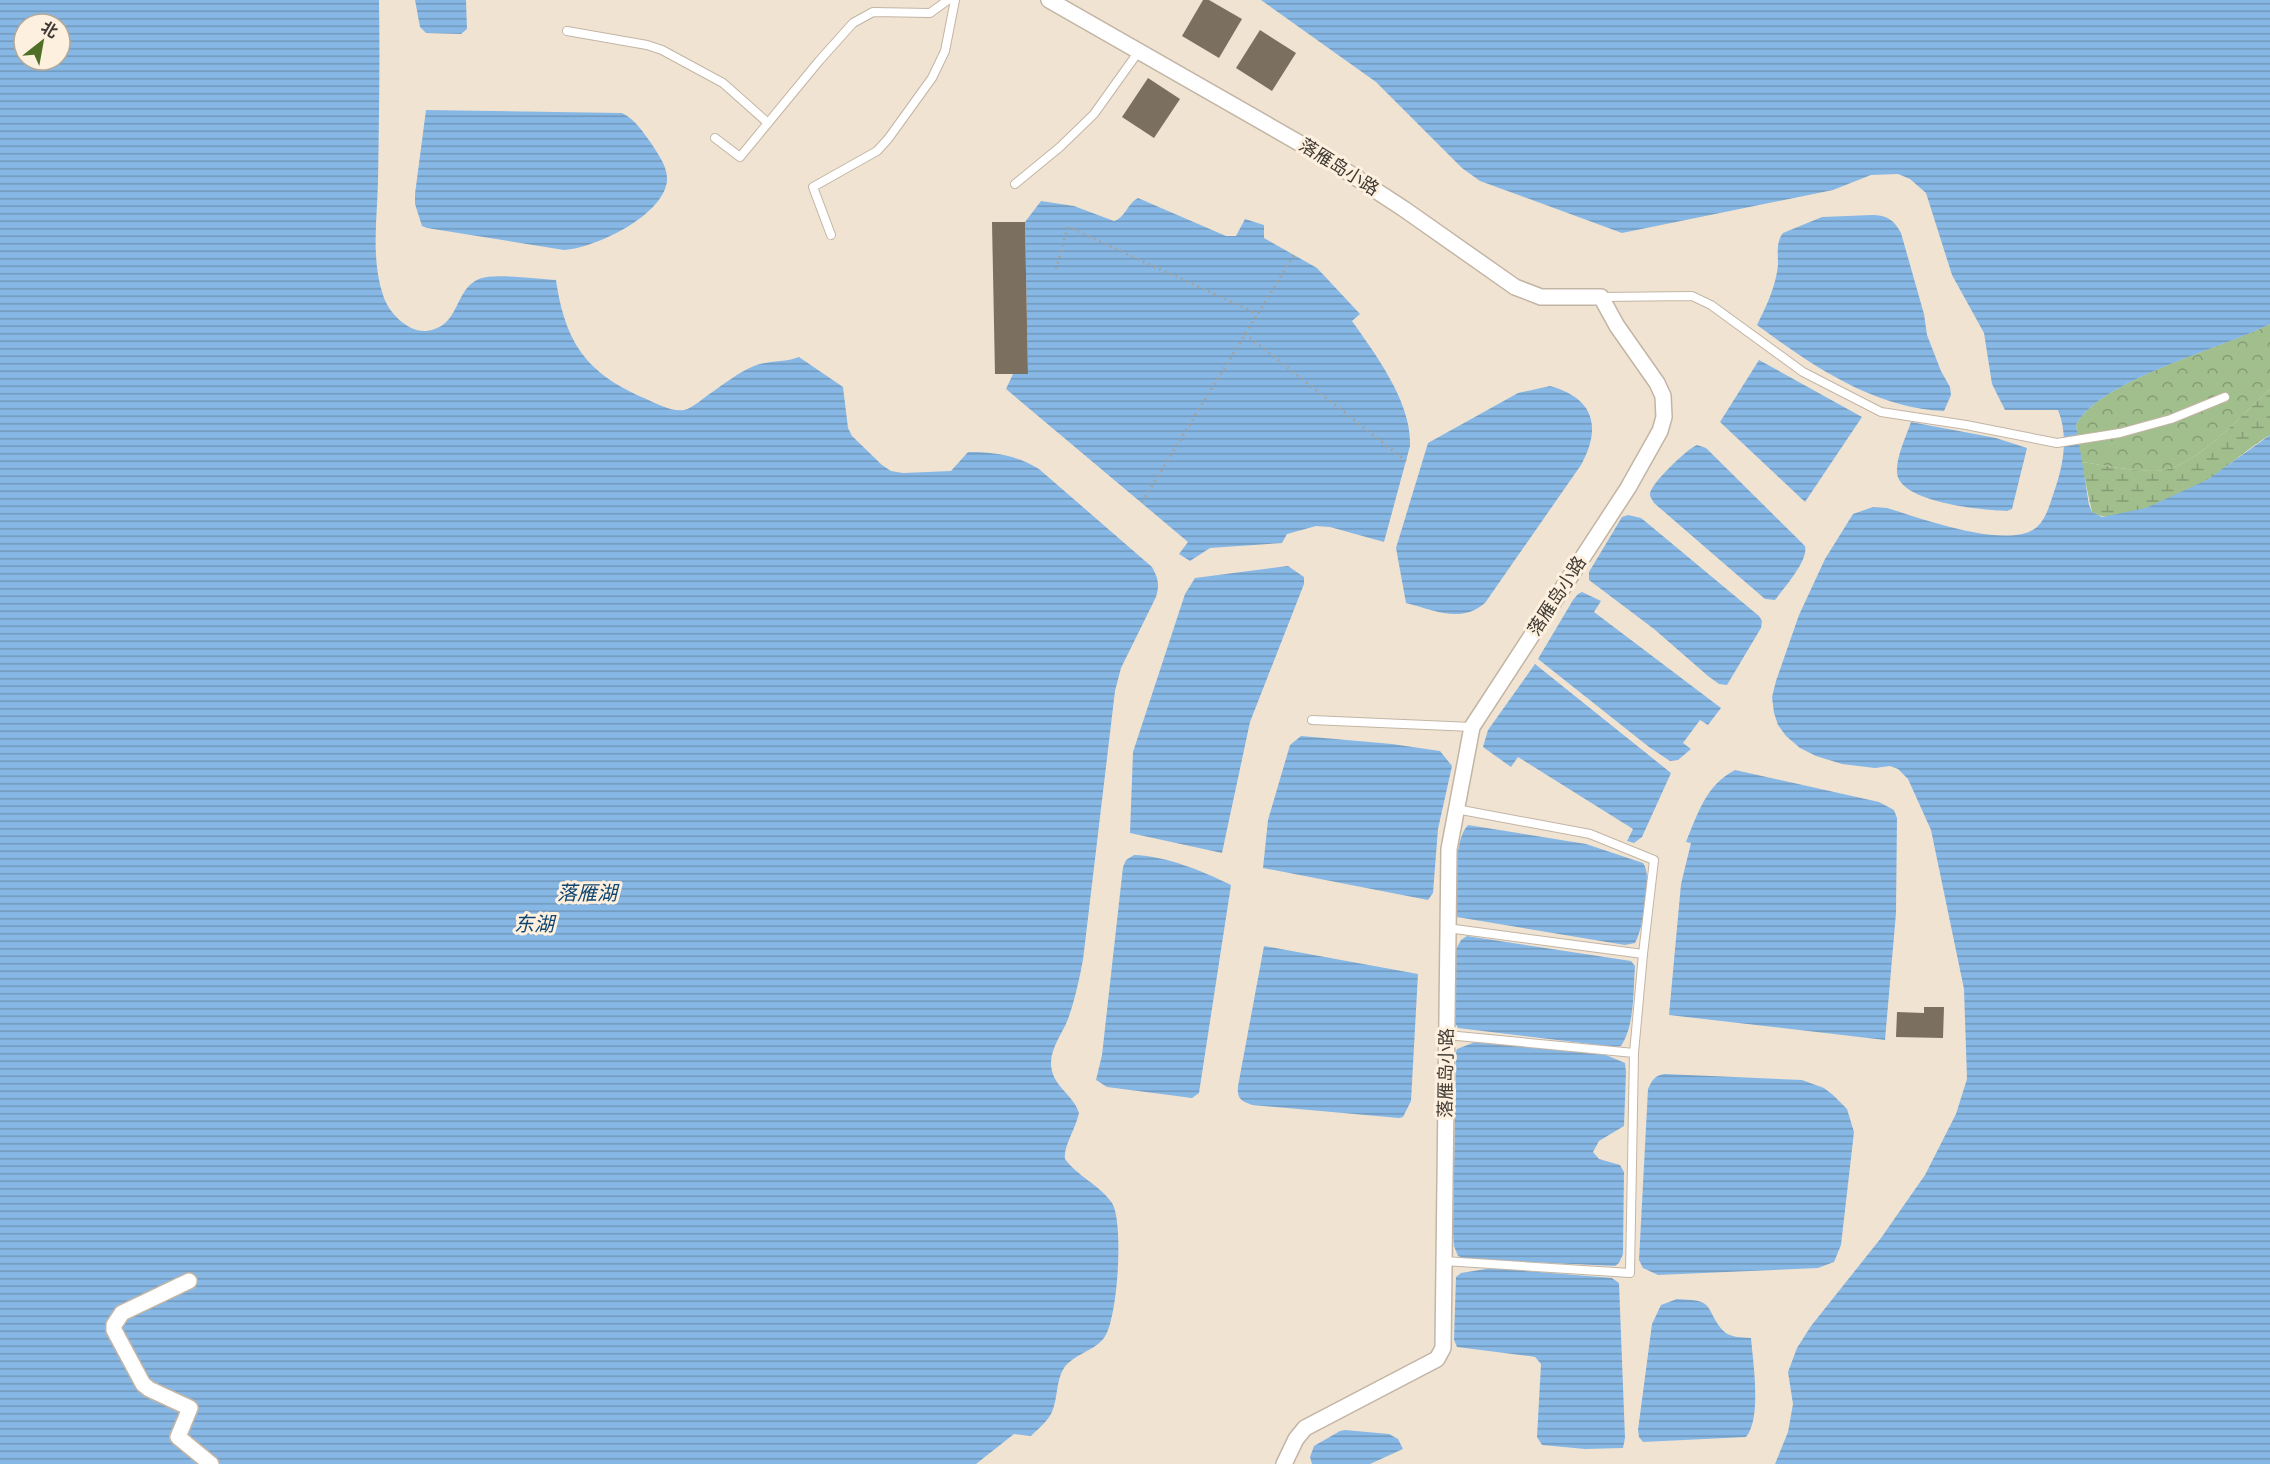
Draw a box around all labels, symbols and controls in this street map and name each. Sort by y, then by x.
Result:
north arrow [12,12,72,72]
text: 北 [38,17,61,42]
street label: 落雁岛小路 [1296,134,1383,199]
street label: 落雁岛小路 [1523,552,1590,639]
water label: 落雁湖 [557,881,620,905]
water label: 东湖 [514,912,557,936]
street label: 落雁岛小路 [1434,1028,1457,1118]

